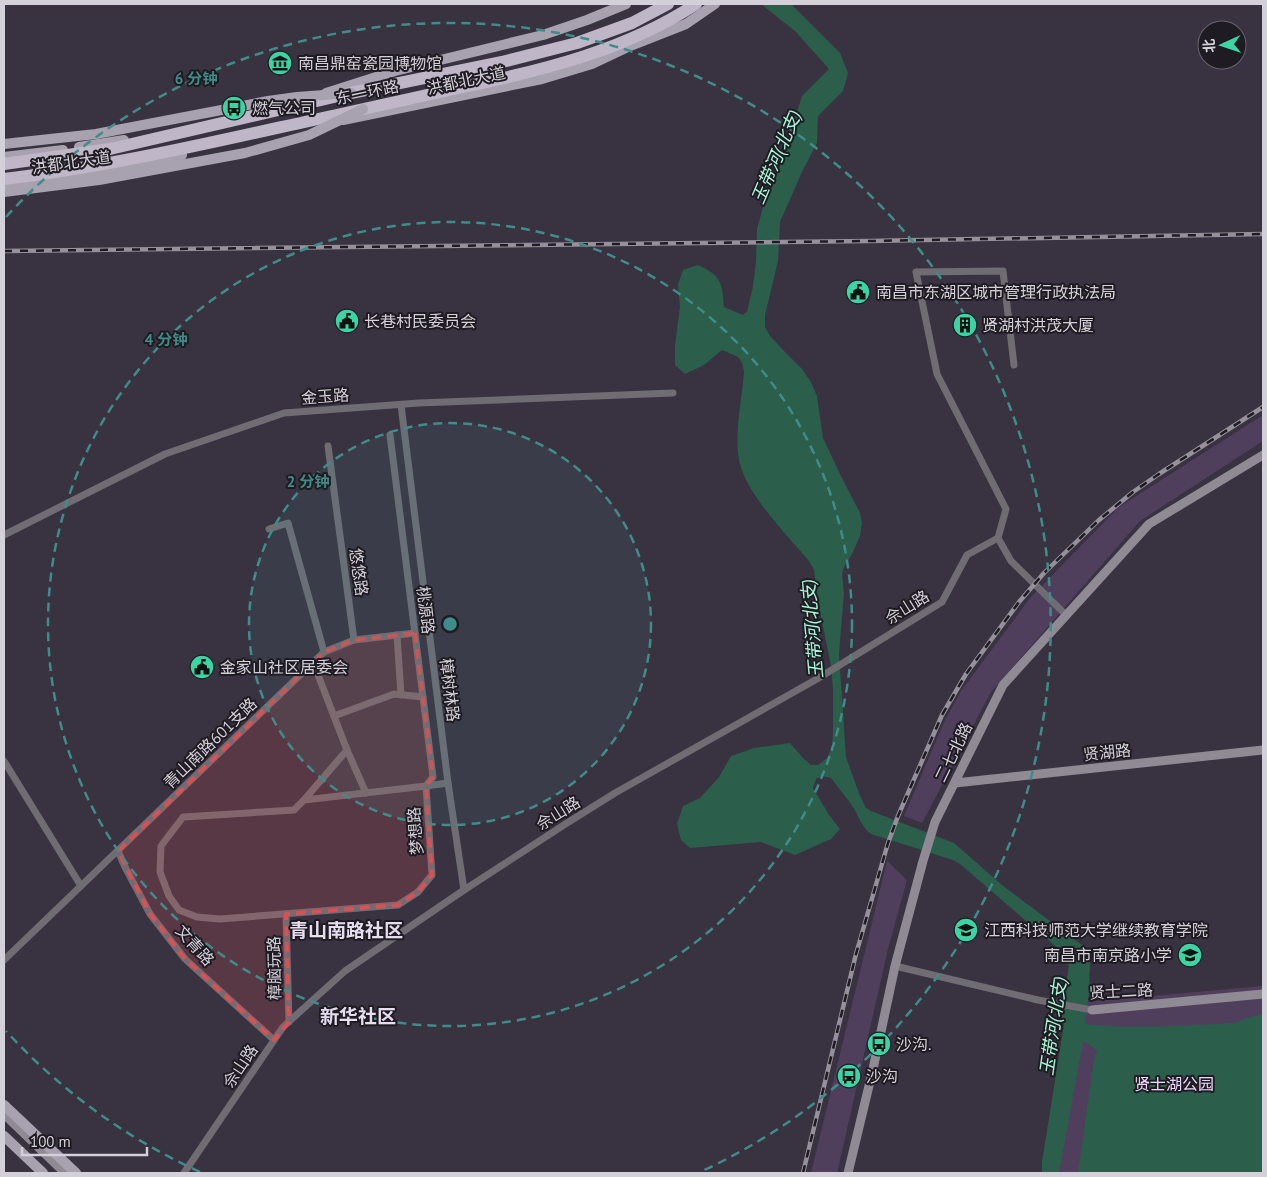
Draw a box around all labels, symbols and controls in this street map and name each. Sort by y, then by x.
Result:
north arrow [1197,20,1247,70]
text: 北 [1200,38,1218,53]
museum icon: 南昌鼎窑瓷园博物馆 [267,50,293,76]
place label: 南昌鼎窑瓷园博物馆 [298,53,442,73]
street label: 洪都北大道 [425,62,507,98]
text: 6 分钟 [175,69,217,88]
street label: 东一环路 [334,76,400,108]
bus stop icon: 燃气公司 [221,95,247,121]
place label: 燃气公司 [252,98,316,118]
water label: 玉带河(北支) [746,107,806,207]
street label: 洪都北大道 [30,147,112,177]
public building icon: 南昌市东湖区城市管理行政执法局 [845,279,871,305]
place label: 南昌市东湖区城市管理行政执法局 [876,282,1116,302]
public building icon: 长巷村民委员会 [334,308,360,334]
place label: 长巷村民委员会 [364,311,476,331]
building icon: 贤湖村洪茂大厦 [952,312,978,338]
place label: 贤湖村洪茂大厦 [982,315,1094,335]
text: 4 分钟 [145,330,187,349]
street label: 金玉路 [300,384,350,408]
text: 2 分钟 [287,472,329,491]
street label: 悠悠路 [346,547,372,597]
water label: 玉带河(北支) [796,578,828,680]
street label: 桃源路 [413,585,439,635]
street label: 佘山路 [881,586,933,628]
centre of rings [441,615,459,633]
public building icon: 金家山社区居委会 [189,654,215,680]
place label: 金家山社区居委会 [220,657,348,677]
street label: 樟树林路 [436,657,464,723]
street label: 青山南路601支路 [159,693,261,793]
street label: 二七北路 [930,719,976,785]
street label: 贤湖路 [1082,740,1132,764]
street label: 佘山路 [532,792,584,834]
street label: 梦想路 [403,806,427,856]
school or university icon: 江西科技师范大学继续教育学院 [953,917,979,943]
district label: 青山南路社区 [289,918,403,942]
street label: 文青路 [172,920,218,970]
place label: 江西科技师范大学继续教育学院 [984,920,1208,940]
street label: 樟脑玩路 [263,936,285,1000]
school or university icon: 南昌市南京路小学 [1177,942,1203,968]
place label: 南昌市南京路小学 [1044,945,1172,965]
water label: 玉带河(北支) [1035,975,1071,1077]
street label: 贤士二路 [1089,979,1153,1003]
district label: 新华社区 [320,1004,396,1028]
bus stop icon: 沙沟. [866,1031,892,1057]
place label: 沙沟. [896,1034,931,1054]
street label: 佘山路 [218,1041,262,1091]
bus stop icon: 沙沟 [836,1063,862,1089]
place label: 沙沟 [866,1066,898,1086]
park label: 贤士湖公园 [1134,1074,1214,1094]
scale bar [22,1124,148,1156]
text: 100 m [30,1132,71,1151]

